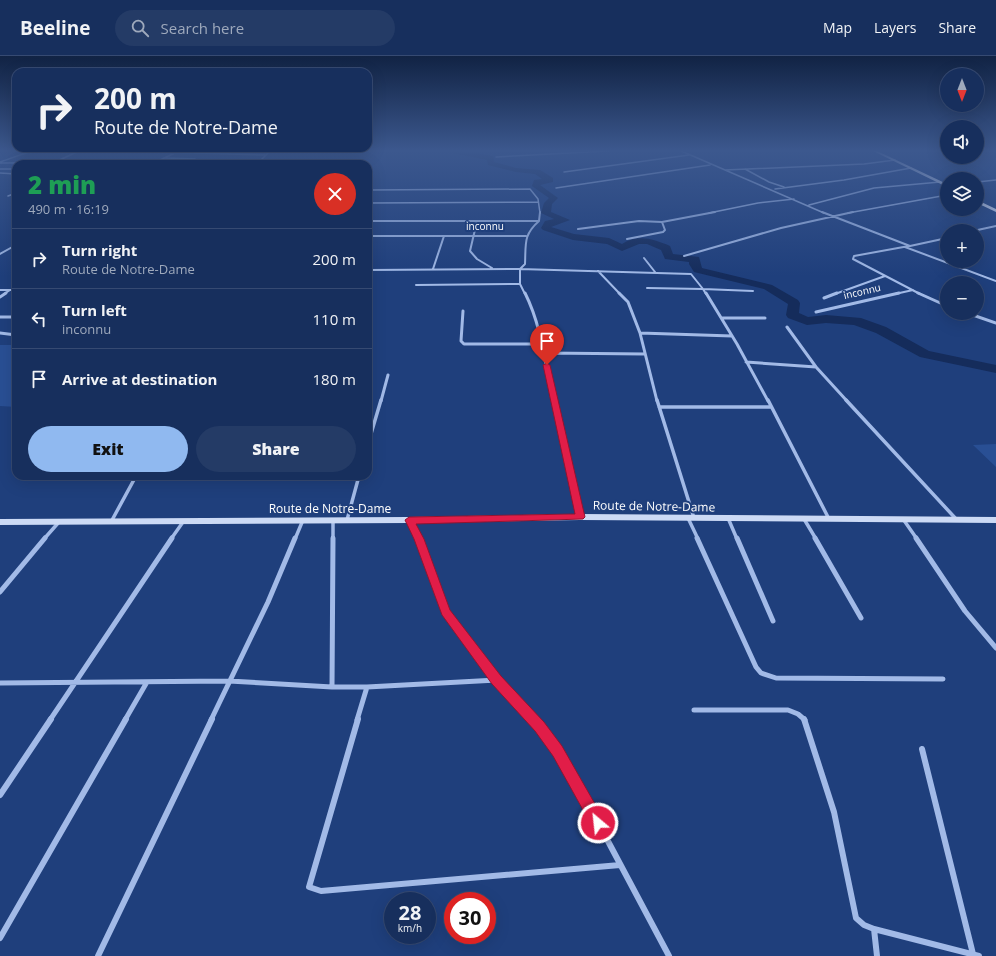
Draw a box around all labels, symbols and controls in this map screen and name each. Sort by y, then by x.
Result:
search box [115,10,395,46]
text: Beeline [20,15,91,41]
icon: search [129,17,151,39]
text: Search here [161,18,244,38]
text: Map [823,18,852,37]
text: Layers [874,18,916,37]
text: Share [938,18,976,37]
north arrow [940,68,984,112]
map controls [940,68,984,320]
text: 200 m [94,79,177,117]
icon: right [28,84,80,136]
text: Route de Notre-Dame [94,115,278,139]
button: sound [940,120,984,164]
text: 2 min [28,168,96,201]
button: layers [940,172,984,216]
button: close [314,173,356,215]
text: 490 m · 16:19 [28,200,109,218]
street label: inconnu [466,219,504,233]
button: + [940,224,984,268]
text: Turn right [62,240,137,260]
icon: right [28,248,50,270]
text: 200 m [312,249,356,269]
text: Route de Notre-Dame [62,260,195,278]
button: − [940,276,984,320]
street label: inconnu [842,280,882,302]
text: Turn left [62,300,127,320]
icon: left [28,308,50,330]
text: 110 m [312,309,356,329]
text: inconnu [62,320,111,338]
pin [530,324,564,365]
icon: arrive [536,330,558,352]
icon: arrive [28,368,50,390]
text: Arrive at destination [62,369,217,389]
text: 180 m [312,369,356,389]
button: Exit [28,426,188,472]
button: Share [196,426,356,472]
street label: Route de Notre-Dame [593,496,716,516]
street label: Route de Notre-Dame [269,500,392,517]
position arrow [577,802,619,844]
speed limit sign: 30 [444,892,496,944]
text: 28 [399,899,421,926]
text: km/h [398,921,422,935]

